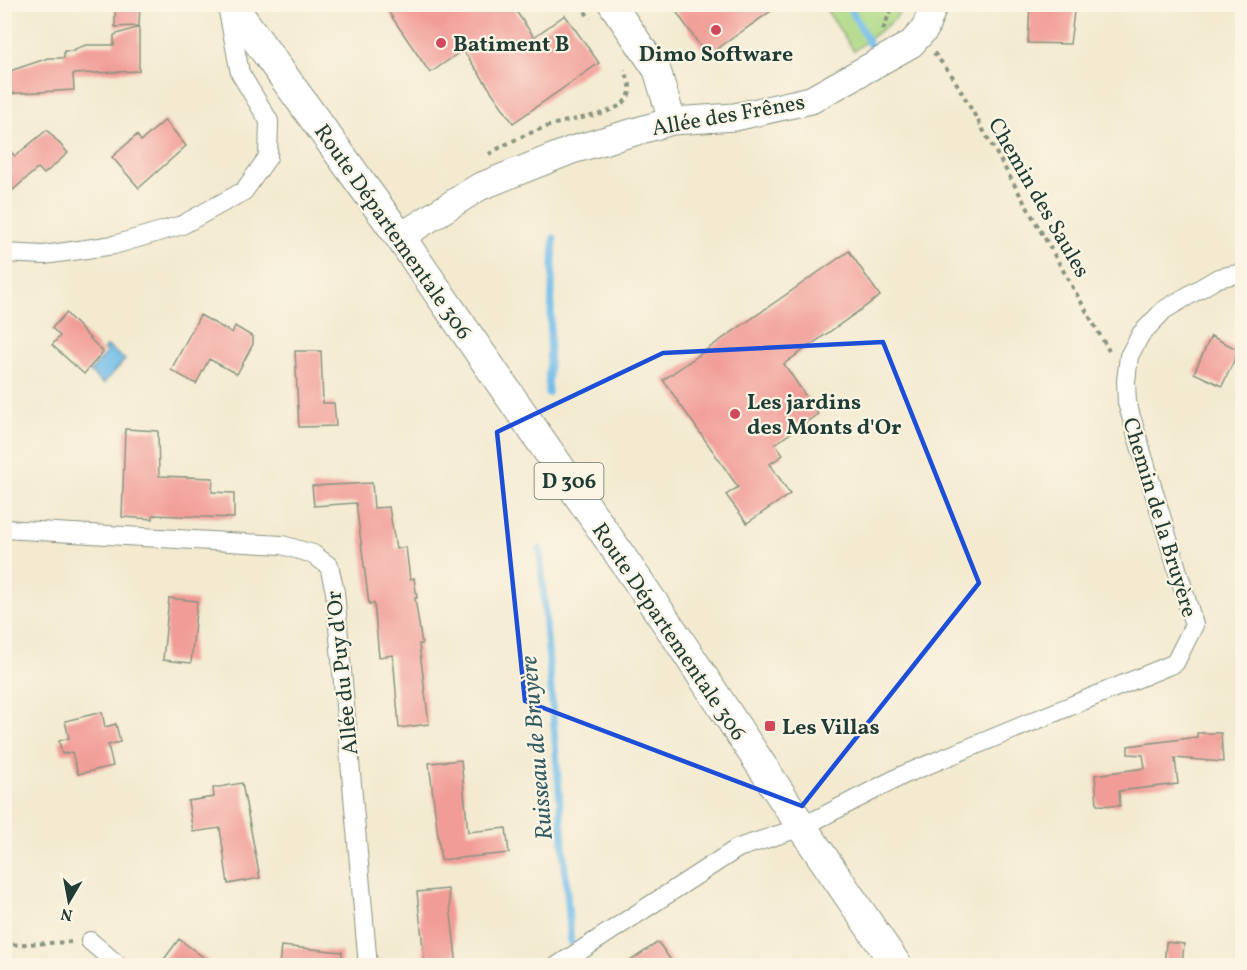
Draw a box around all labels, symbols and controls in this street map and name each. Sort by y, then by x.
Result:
marker: Dimo Software [709,23,723,37]
place label: Batiment B [453,30,569,61]
marker: Batiment B [434,36,448,50]
place label: Dimo Software [639,40,793,71]
street label: Allée des Frênes [649,88,807,145]
street label: Chemin des Saules [979,113,1096,284]
street label: Route Départementale 306 [306,118,478,347]
place label: Les jardins des Monts d'Or [747,388,902,444]
marker: Les jardins des Monts d'Or [728,407,742,421]
street label: Chemin de la Bruyère [1114,414,1204,621]
road number: D 306 [534,463,604,499]
street label: Route Départementale 306 [583,517,753,748]
street label: Allée du Puy d'Or [319,589,368,756]
water label: Ruisseau de Bruyère [513,654,563,841]
place label: Les Villas [782,713,880,744]
marker: Les Villas [763,719,777,733]
north arrow [39,871,99,931]
text: N [59,902,74,926]

